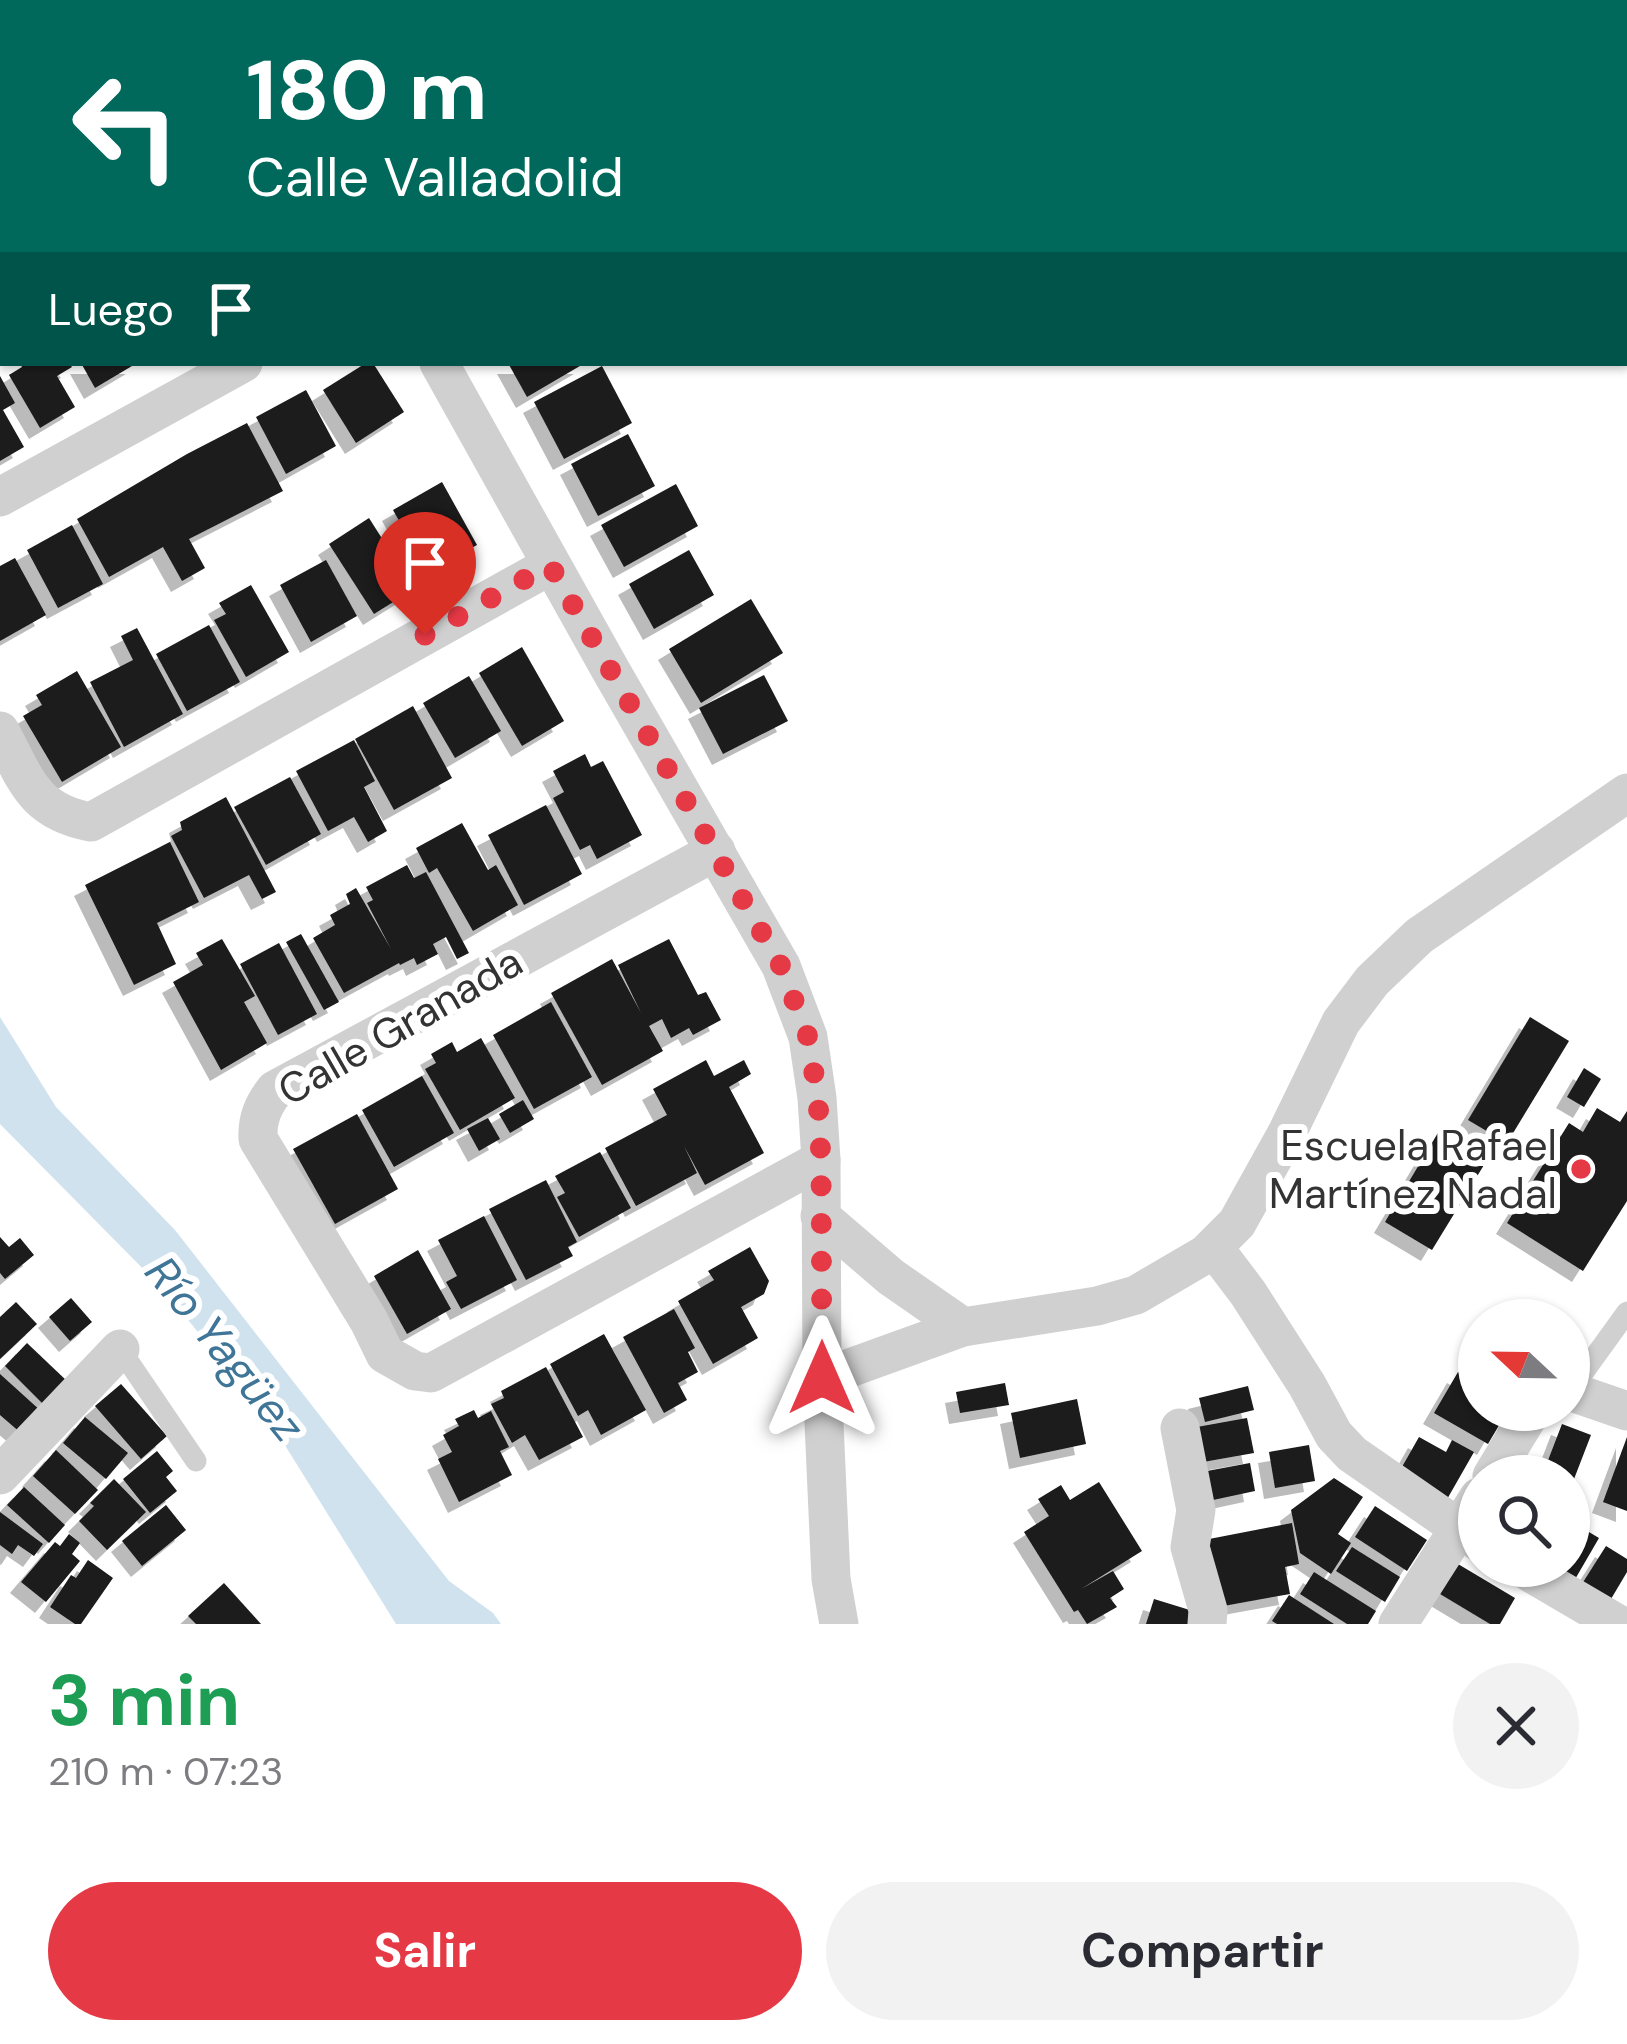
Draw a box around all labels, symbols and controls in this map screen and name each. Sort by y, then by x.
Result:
text: 180 m [246,36,488,145]
icon: left [48,48,204,204]
text: Calle Valladolid [246,142,624,213]
icon: arrive [198,276,264,342]
text: Luego [48,280,174,339]
pin [374,512,476,635]
icon: arrive [392,530,458,596]
street label: Calle Granada [268,934,532,1118]
place label: Escuela Rafael Martínez Nadal [1269,1118,1557,1221]
marker: Escuela Rafael Martínez Nadal [1568,1156,1594,1182]
water label: Río Yagüez [132,1244,318,1454]
north arrow [1458,1299,1590,1431]
map controls [1458,1299,1590,1587]
position arrow [759,1315,885,1441]
button: search [1458,1455,1590,1587]
text: 3 min [48,1654,240,1747]
button: close [1453,1663,1579,1789]
text: 210 m · 07:23 [48,1746,283,1797]
button: Salir [48,1882,802,2020]
button: Compartir [826,1882,1579,2020]

